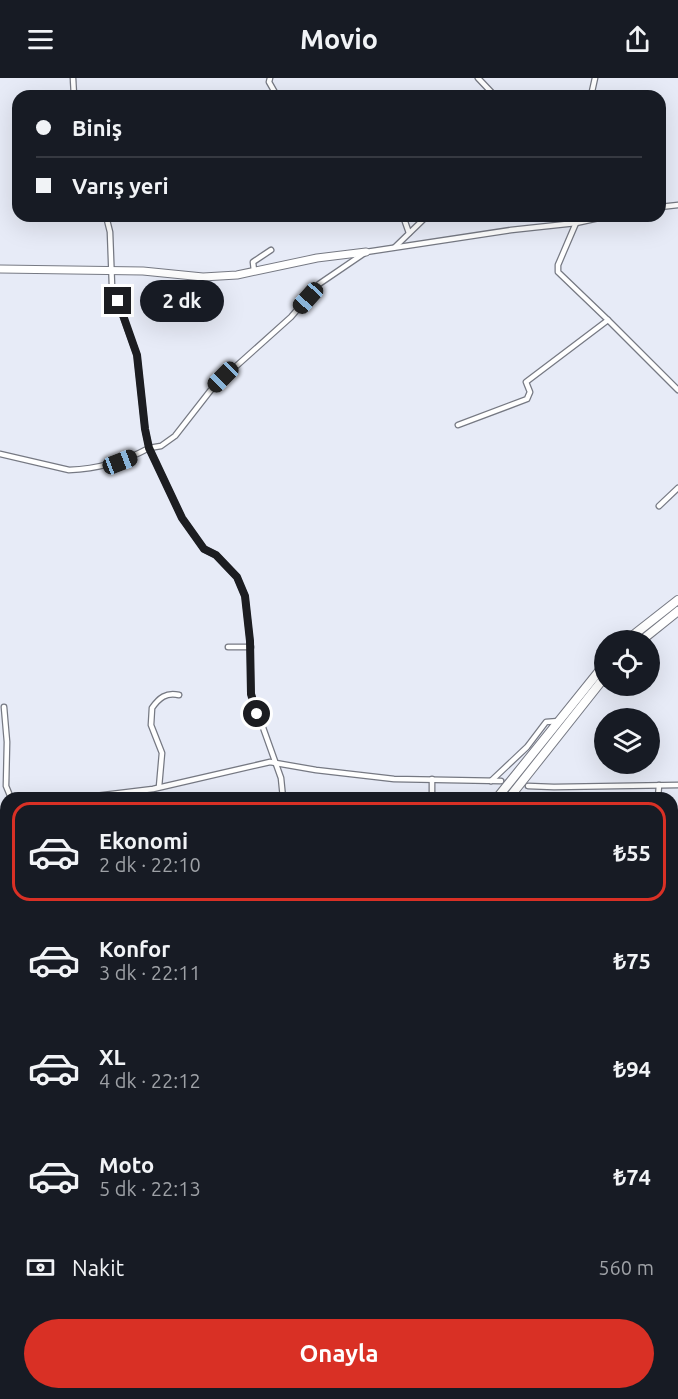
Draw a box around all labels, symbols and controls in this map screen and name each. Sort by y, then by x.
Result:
icon: menu [24,23,57,56]
icon: share [621,23,654,56]
text: Movio [300,24,378,54]
text: Biniş [72,115,122,140]
text: Varış yeri [72,173,169,198]
car [289,279,327,317]
callout: 2 dk [139,280,223,322]
route end [104,287,131,314]
text: 2 dk [162,289,202,312]
car [204,358,242,396]
car [100,447,140,477]
map controls [594,630,660,774]
button: locate [594,630,660,696]
route start [243,700,270,727]
button: layers [594,708,660,774]
icon: car [27,825,81,879]
text: Ekonomi [99,828,188,853]
text: ₺55 [614,840,651,865]
text: 2 dk · 22:10 [99,853,201,876]
icon: car [27,933,81,987]
text: Konfor [99,936,170,961]
text: ₺75 [614,948,651,973]
text: 3 dk · 22:11 [99,961,201,984]
icon: car [27,1041,81,1095]
text: XL [99,1044,126,1069]
text: ₺94 [614,1056,651,1081]
text: 4 dk · 22:12 [99,1069,201,1092]
icon: car [27,1149,81,1203]
text: Moto [99,1152,154,1177]
text: ₺74 [614,1164,651,1189]
text: 5 dk · 22:13 [99,1177,201,1200]
icon: cash [24,1251,57,1284]
text: Nakit [72,1255,124,1280]
text: 560 m [598,1256,654,1279]
button: Onayla [24,1319,654,1388]

